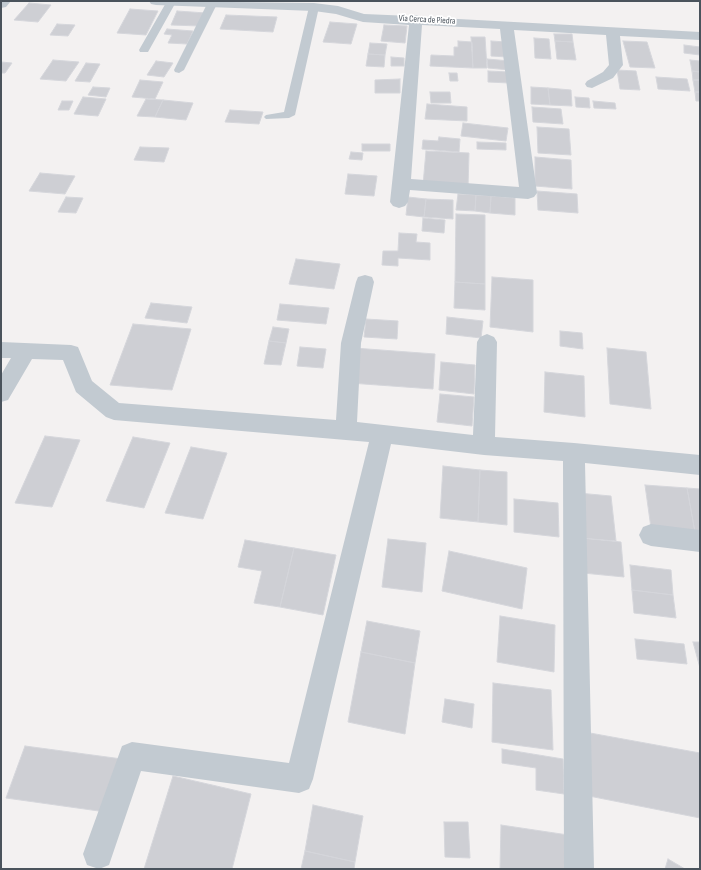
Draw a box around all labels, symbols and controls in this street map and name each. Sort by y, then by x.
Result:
street label: Vía Cerca de Piedra [398,13,456,27]

